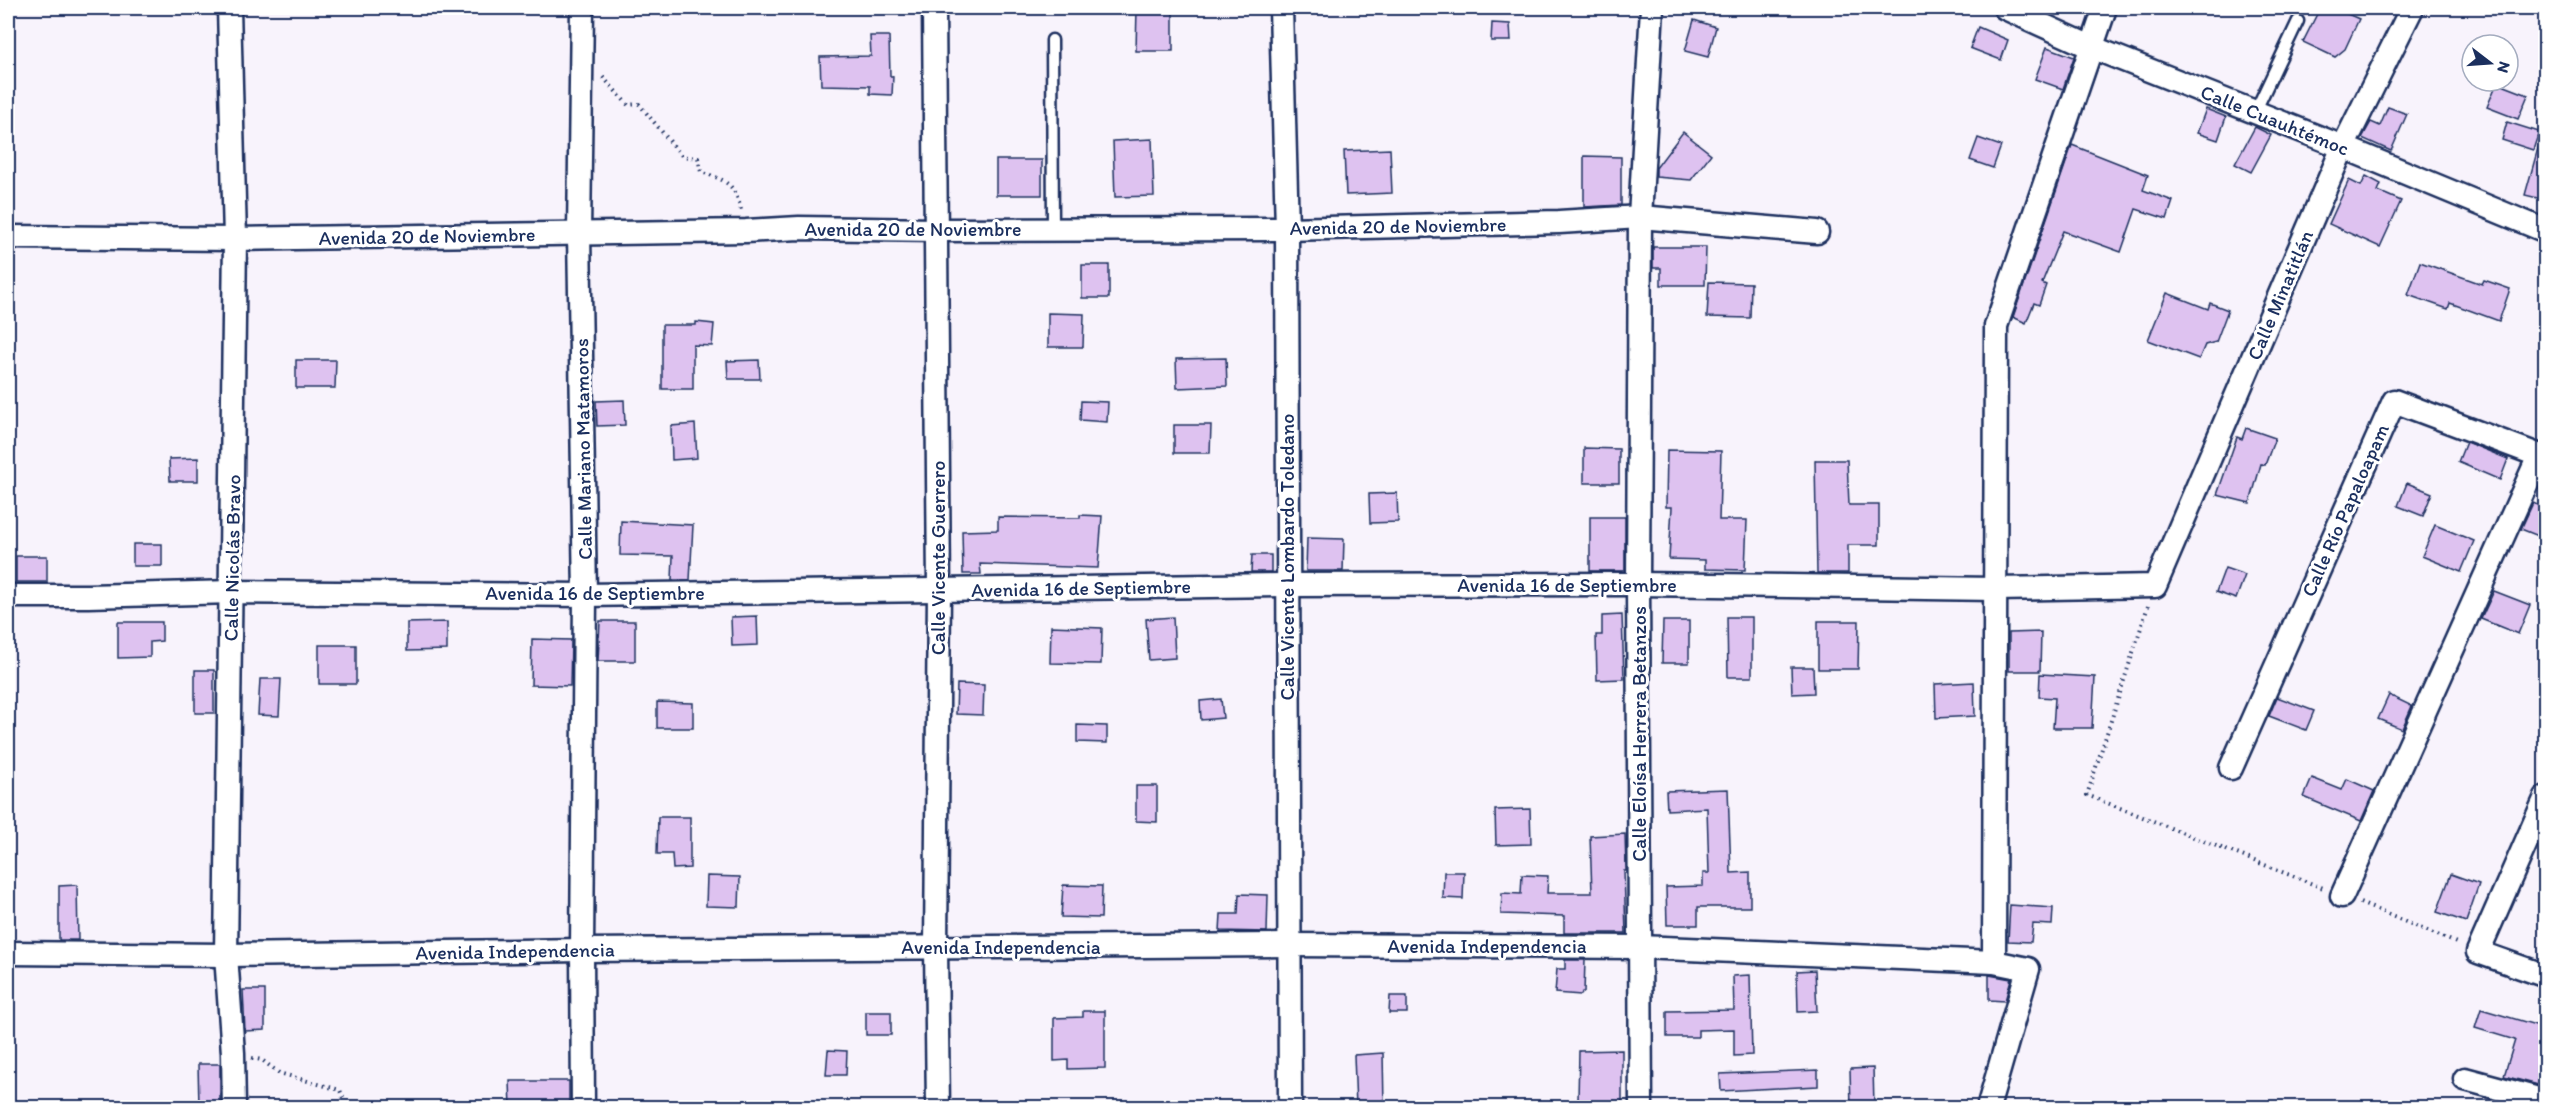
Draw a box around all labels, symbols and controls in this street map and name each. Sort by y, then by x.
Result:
north arrow [2460,33,2520,93]
text: N [2493,59,2515,75]
street label: Calle Cuauhtémoc [2197,79,2353,161]
street label: Avenida 20 de Noviembre [1289,212,1507,240]
street label: Avenida 20 de Noviembre [805,217,1022,241]
street label: Avenida 20 de Noviembre [318,222,536,250]
street label: Calle Minatitlán [2242,226,2318,364]
street label: Calle Mariano Matamoros [569,338,597,560]
street label: Calle Vicente Lombardo Toledano [1275,414,1299,700]
street label: Calle Río Papaloapam [2296,420,2394,600]
street label: Calle Vicente Guerrero [926,461,950,655]
street label: Calle Nicolás Bravo [219,474,245,642]
street label: Avenida 16 de Septiembre [1457,573,1677,597]
street label: Avenida 16 de Septiembre [971,574,1191,602]
street label: Avenida 16 de Septiembre [485,581,705,605]
street label: Calle Eloísa Herrera Betanzos [1627,606,1651,862]
street label: Avenida Independencia [1387,934,1587,958]
street label: Avenida Independencia [901,935,1101,959]
street label: Avenida Independencia [415,937,615,965]

